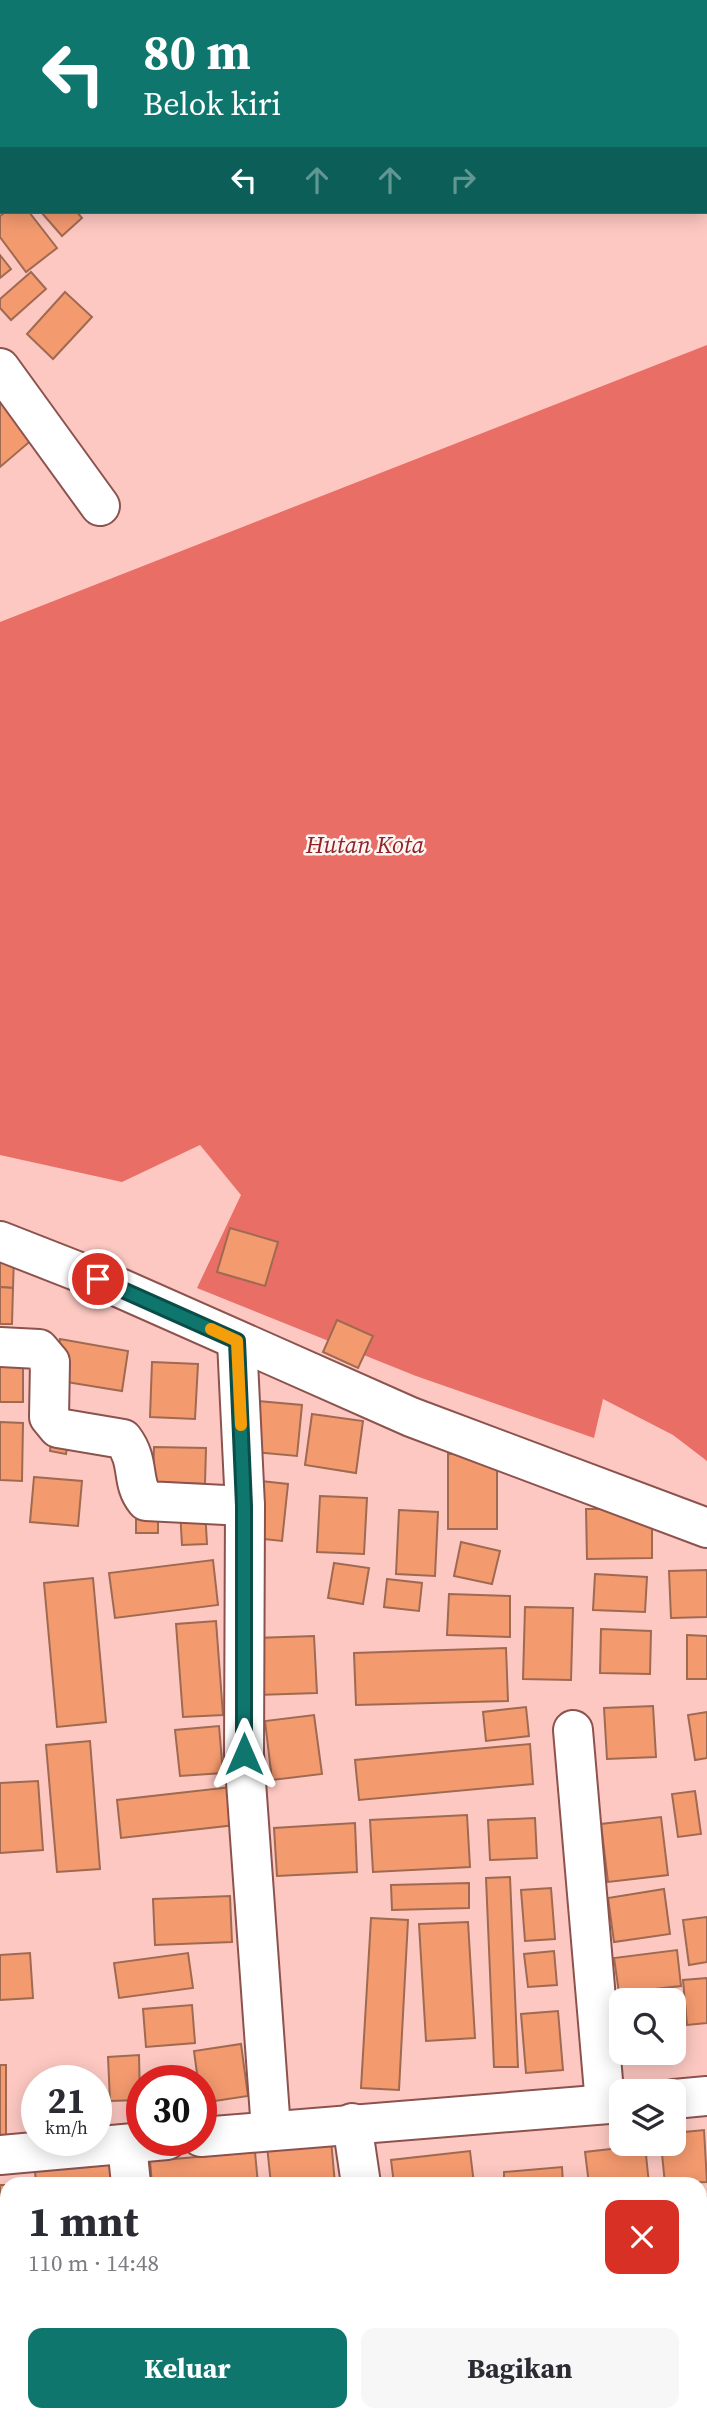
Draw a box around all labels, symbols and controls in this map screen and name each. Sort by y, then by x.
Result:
text: 80 m [143,18,251,85]
icon: left [28,28,119,119]
text: Belok kiri [143,82,281,126]
icon: left [225,161,263,199]
icon: ahead [298,161,336,199]
icon: ahead [371,161,409,199]
icon: right [444,161,482,199]
park label: Hutan Kota [305,828,425,861]
pin [68,1249,128,1309]
icon: arrive [79,1260,117,1298]
position arrow [207,1717,281,1791]
map controls [609,1988,686,2156]
button: search [609,1988,686,2065]
speed limit sign: 30 [126,2065,217,2156]
text: 21 [48,2077,85,2125]
button: layers [609,2079,686,2156]
text: km/h [45,2115,88,2140]
text: 1 mnt [28,2192,139,2250]
button: close [605,2200,679,2274]
text: 110 m · 14:48 [28,2247,159,2279]
button: Keluar [28,2328,347,2408]
button: Bagikan [361,2328,679,2408]

